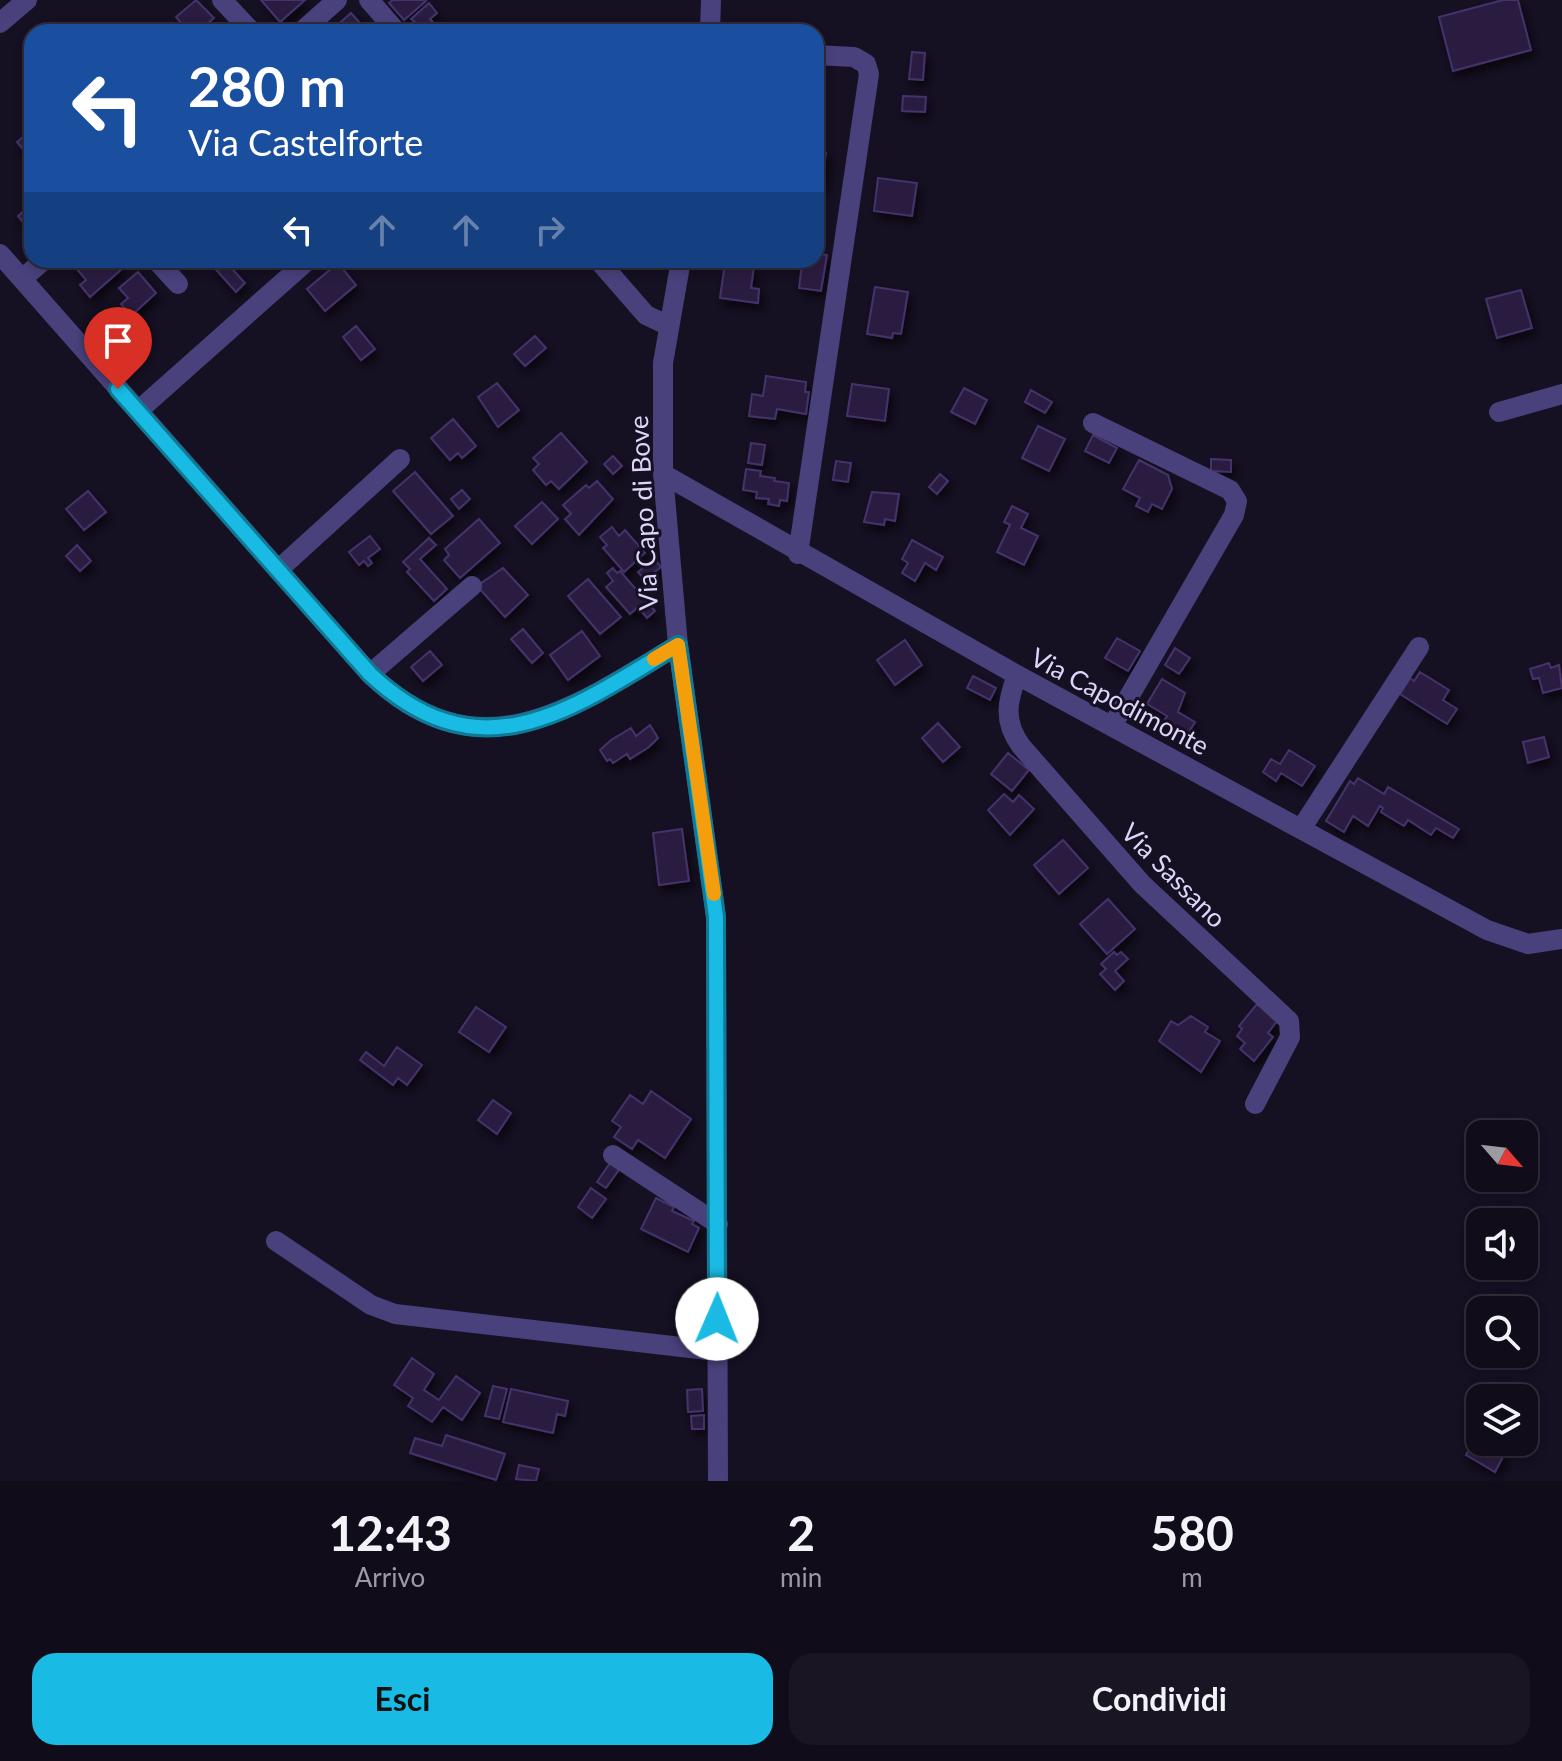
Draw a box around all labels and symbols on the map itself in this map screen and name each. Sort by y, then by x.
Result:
pin [84,307,152,389]
street label: Via Capo di Bove [622,415,664,611]
street label: Via Capodimonte [1025,641,1215,761]
street label: Via Sassano [1115,816,1233,934]
north arrow [1466,1120,1538,1192]
position arrow [675,1277,759,1361]

